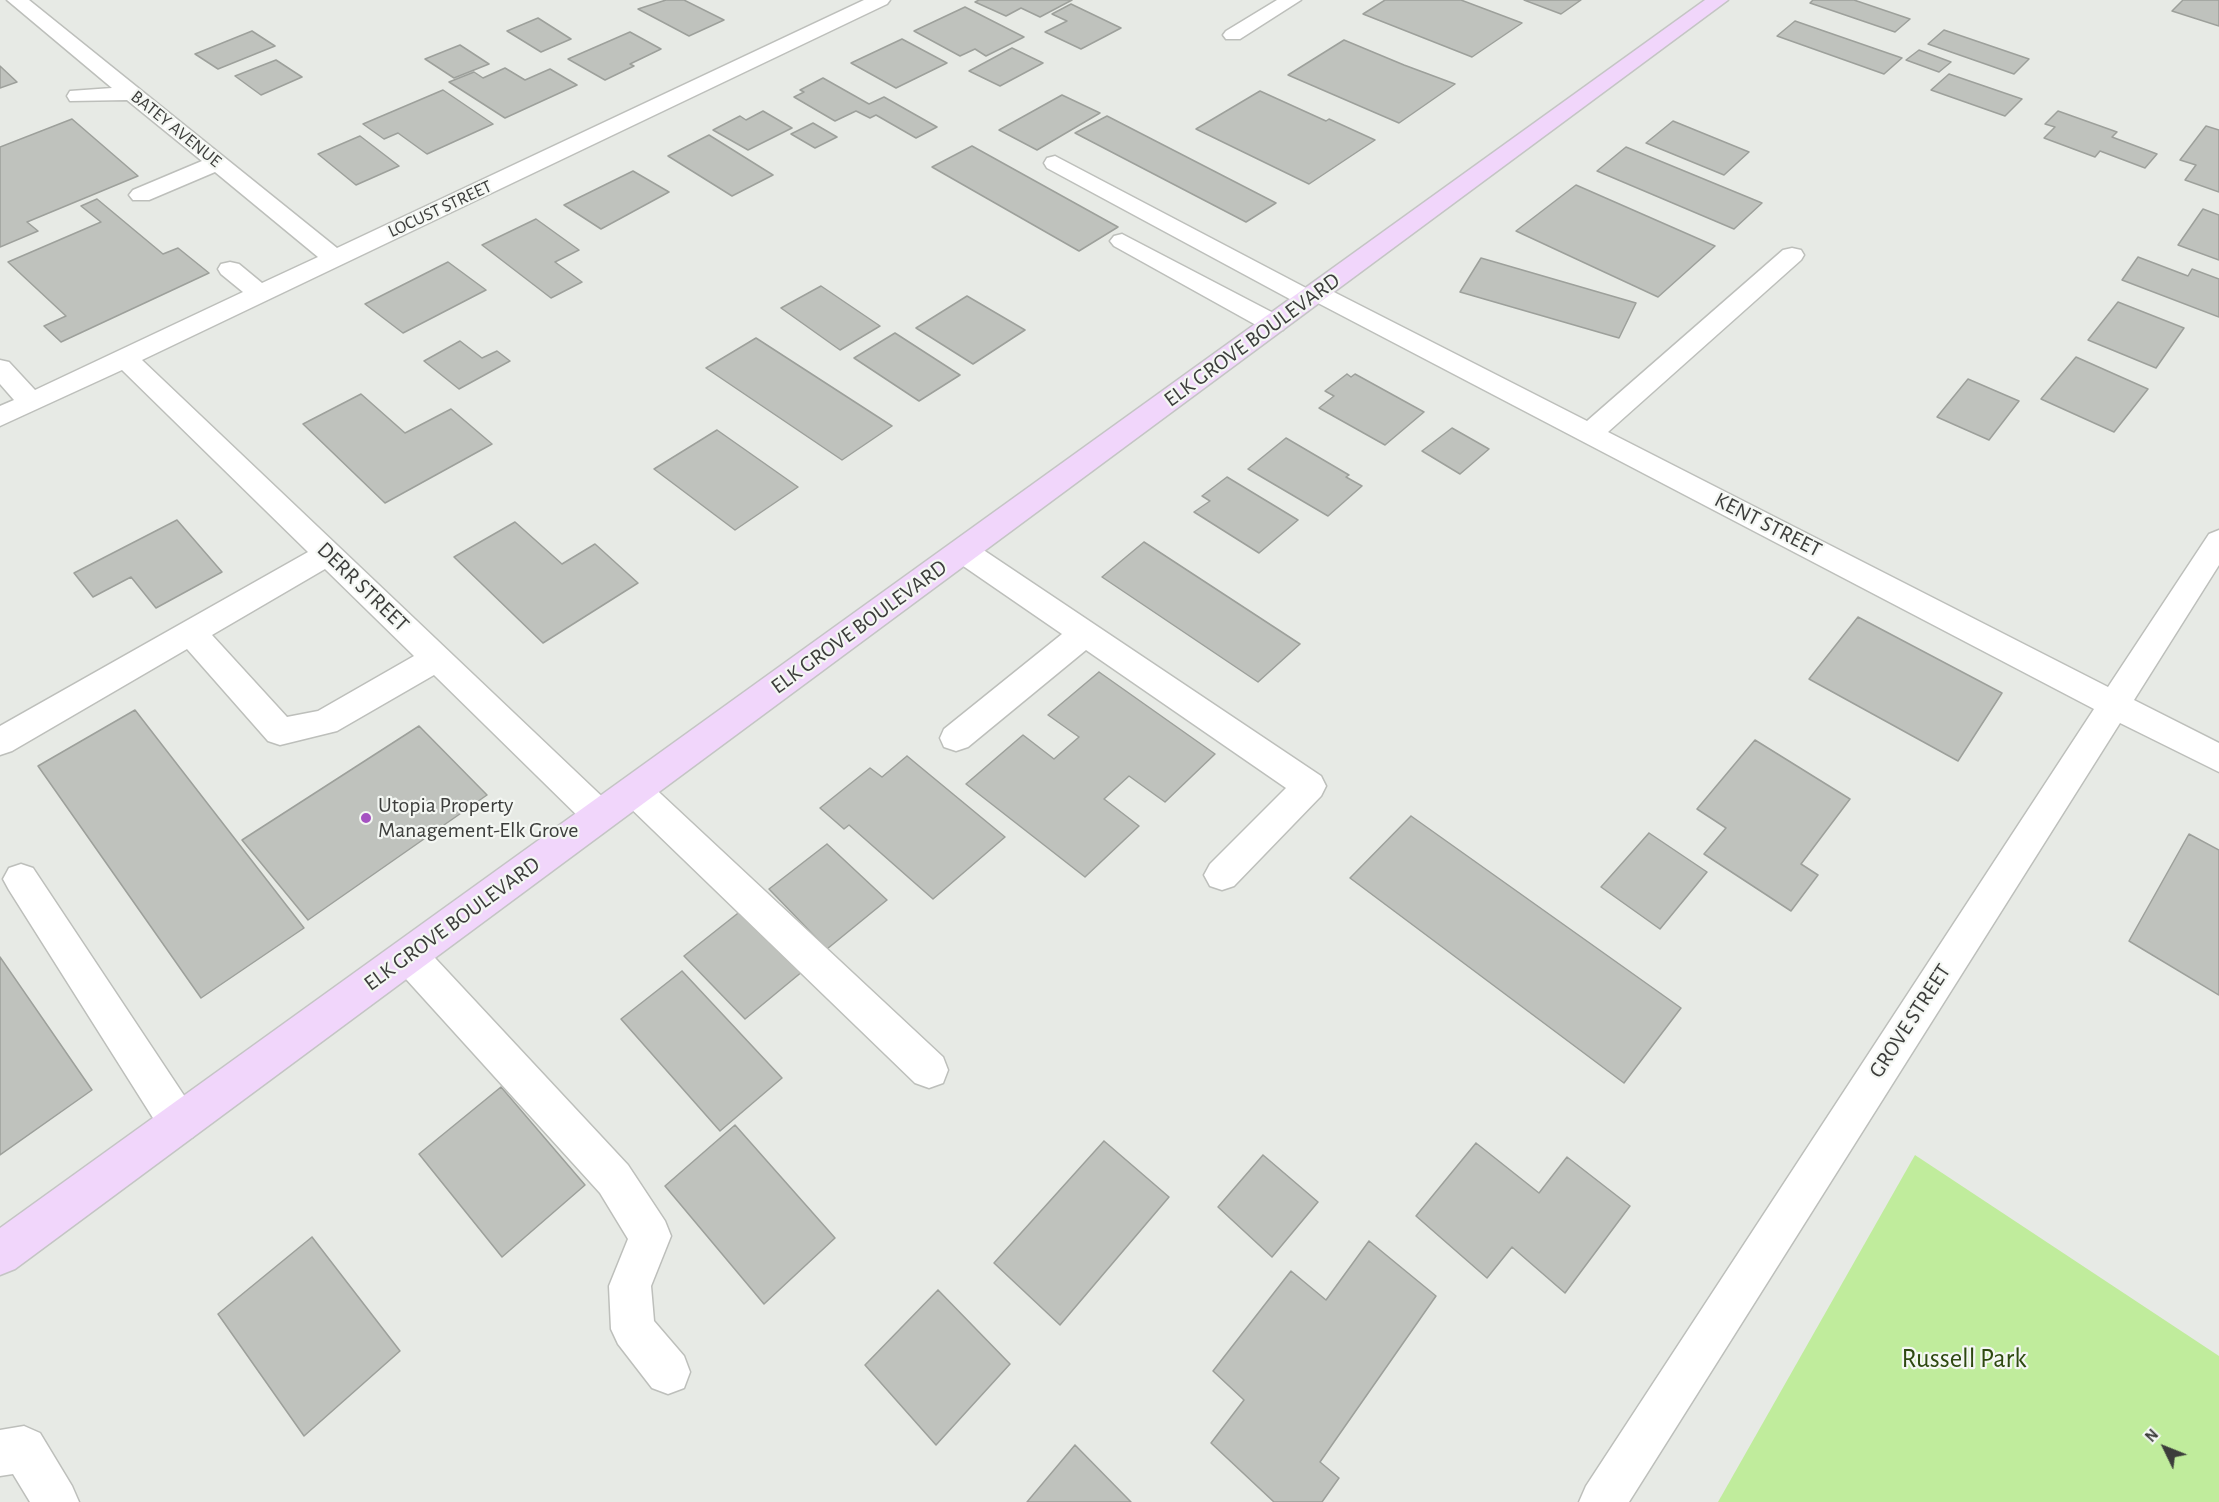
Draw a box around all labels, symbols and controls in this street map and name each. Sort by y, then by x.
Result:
street label: BATEY AVENUE [126,86,226,172]
street label: LOCUST STREET [385,176,495,242]
street label: ELK GROVE BOULEVARD [1159,267,1345,413]
street label: KENT STREET [1710,487,1826,563]
street label: DERR STREET [311,537,415,637]
street label: ELK GROVE BOULEVARD [766,554,952,700]
place label: Utopia Property Management-Elk Grove [378,792,579,843]
marker: Utopia Property Management-Elk Grove [359,811,373,825]
street label: ELK GROVE BOULEVARD [359,851,545,997]
street label: GROVE STREET [1863,959,1957,1083]
park label: Russell Park [1901,1343,2027,1375]
north arrow [2135,1418,2195,1478]
text: N [2142,1426,2161,1445]

